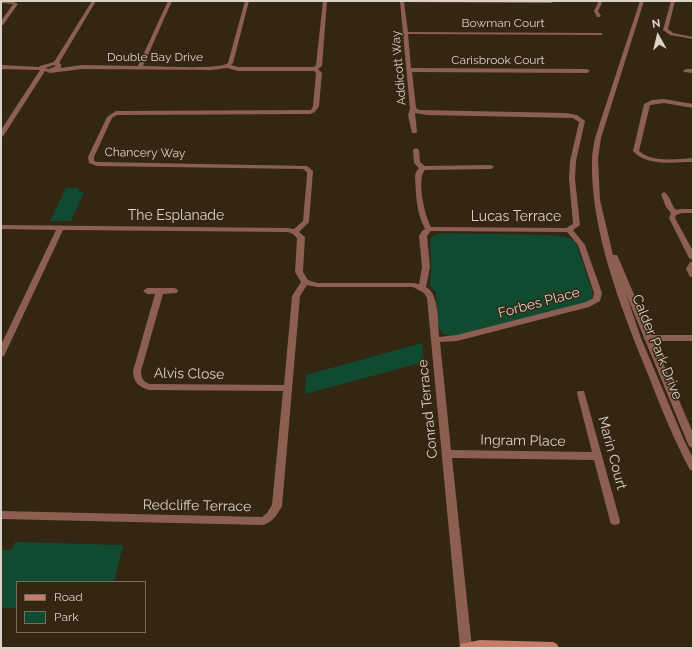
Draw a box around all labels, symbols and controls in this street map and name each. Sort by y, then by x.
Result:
street label: Bowman Court [461,16,545,30]
north arrow [638,16,678,56]
text: N [651,17,661,31]
street label: Addicott Way [389,30,409,106]
street label: Double Bay Drive [107,50,203,64]
street label: Carisbrook Court [451,53,545,67]
street label: Chancery Way [104,145,186,161]
street label: The Esplanade [128,208,224,224]
street label: Lucas Terrace [471,209,561,225]
street label: Forbes Place [496,284,582,322]
street label: Calder Park Drive [628,292,686,402]
street label: Conrad Terrace [414,359,442,459]
street label: Alvis Close [154,365,224,383]
street label: Marin Court [594,414,630,492]
street label: Ingram Place [480,432,566,450]
street label: Redcliffe Terrace [143,497,251,515]
legend [16,581,146,633]
text: Road [54,590,83,604]
text: Park [54,610,79,624]

